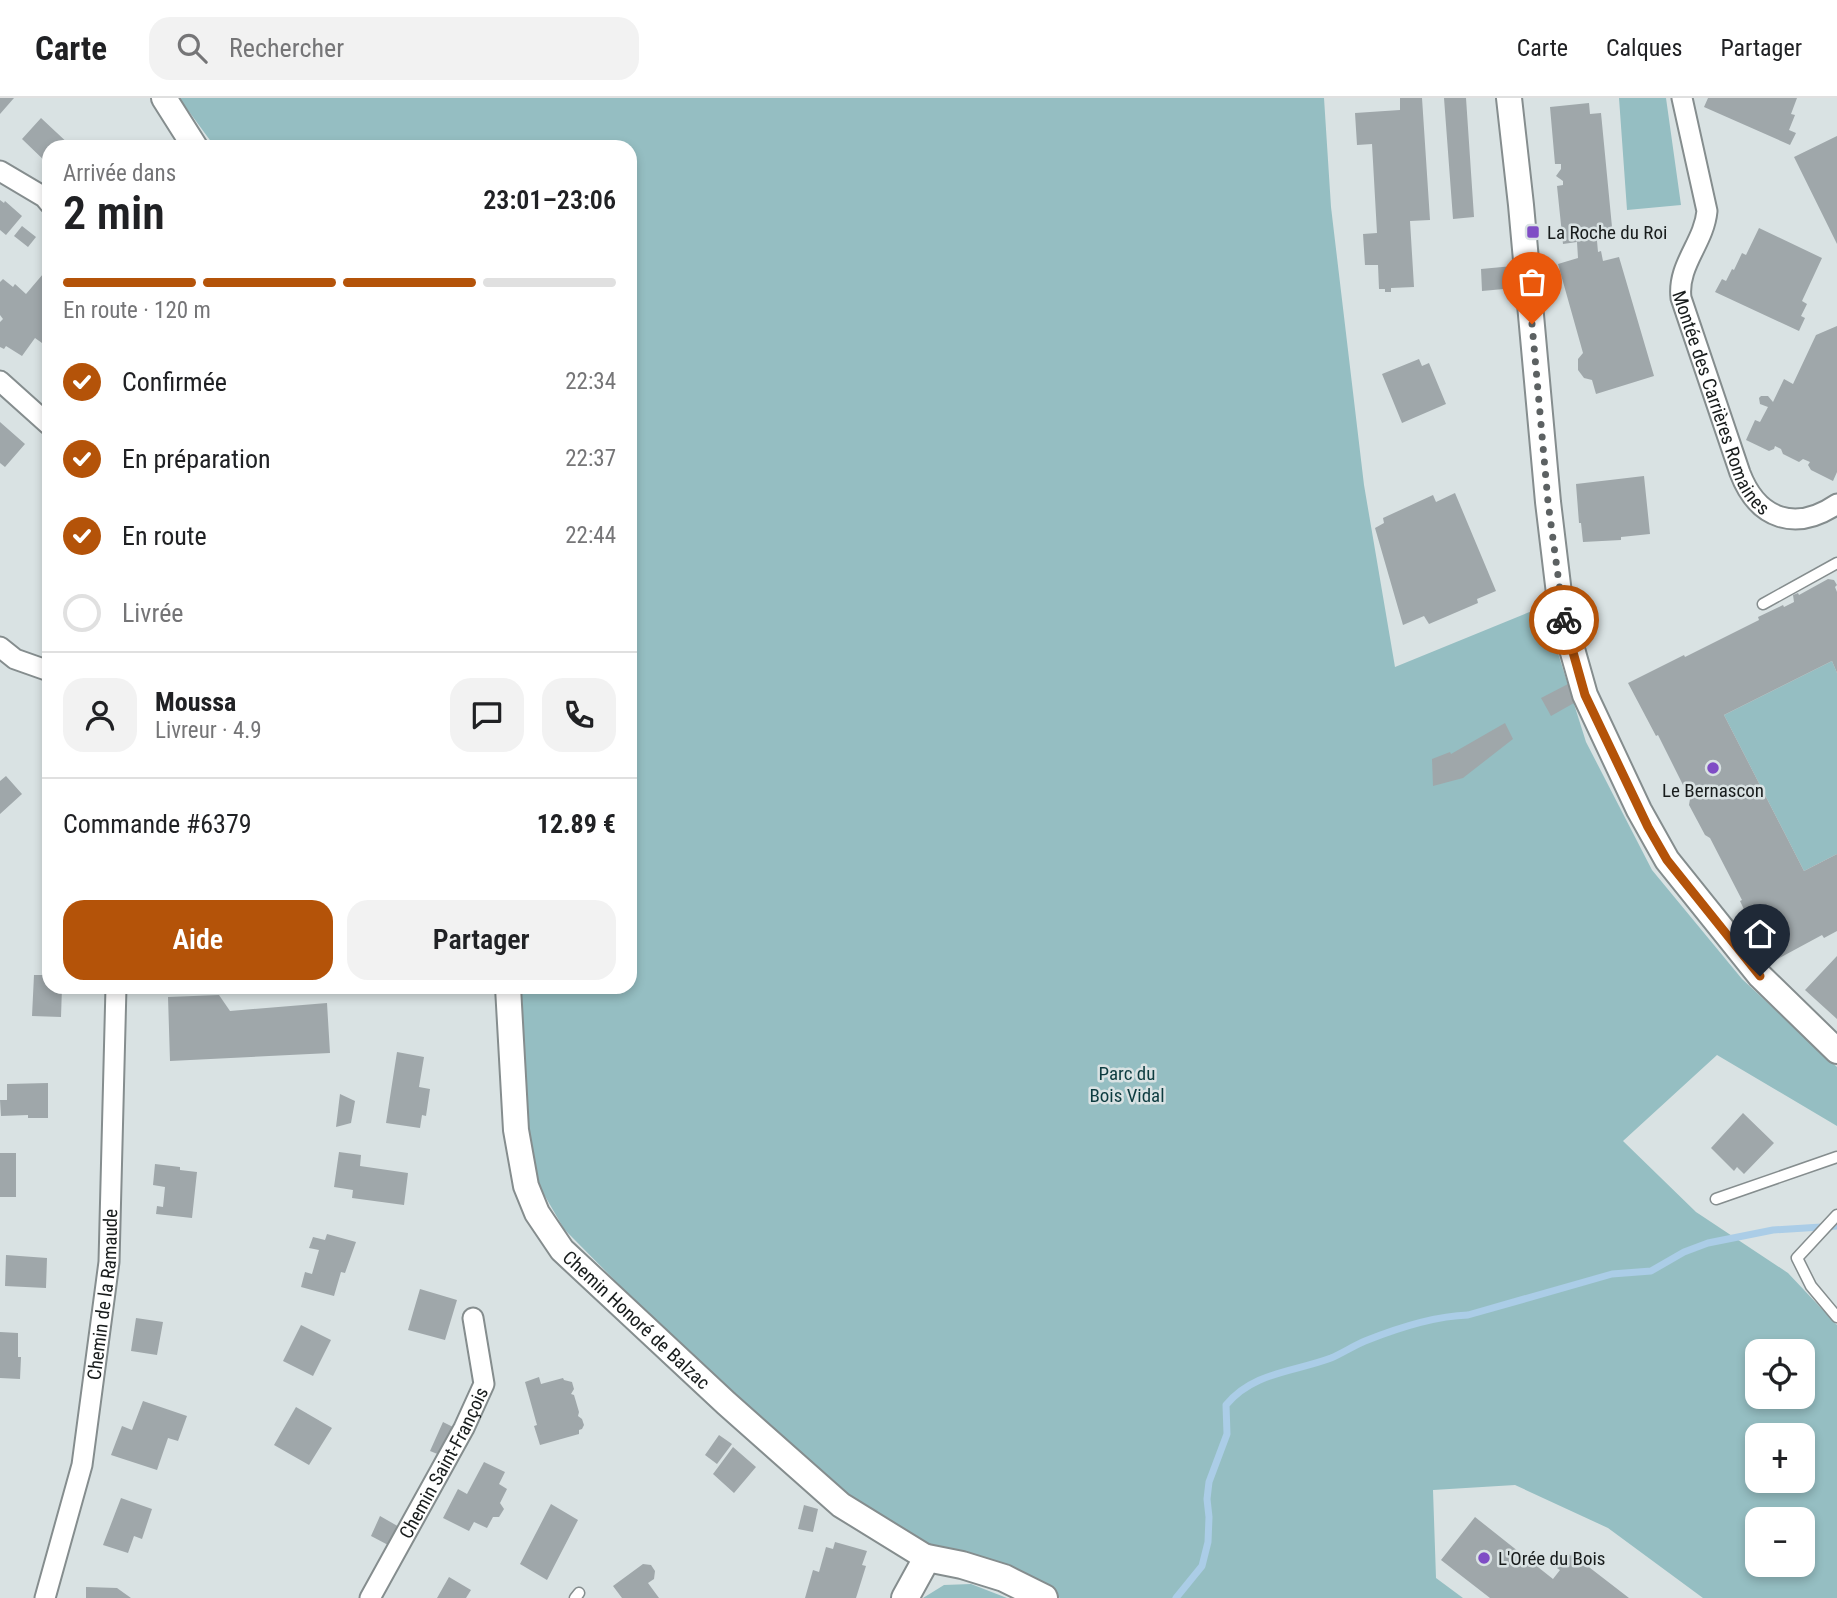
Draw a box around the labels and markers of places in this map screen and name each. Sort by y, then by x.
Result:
place label: La Roche du Roi [1547,221,1667,244]
marker: La Roche du Roi [1525,224,1541,240]
pin [1502,252,1562,324]
marker: Le Bernascon [1705,760,1721,776]
place label: Le Bernascon [1662,779,1764,802]
pin [1730,904,1790,976]
place label: L'Orée du Bois [1498,1547,1605,1570]
marker: L'Orée du Bois [1476,1550,1492,1566]

